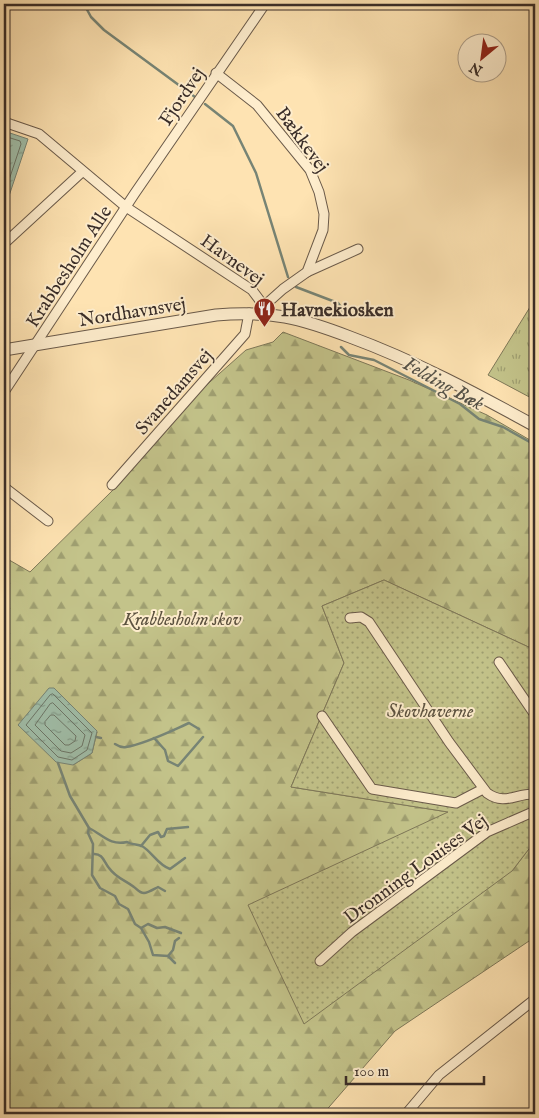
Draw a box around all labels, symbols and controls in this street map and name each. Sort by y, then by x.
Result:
north arrow [456,32,506,82]
text: N [467,58,487,80]
street label: Fjordvej [154,63,211,131]
street label: Bækkevej [269,103,333,178]
street label: Krabbesholm Alle [21,201,118,333]
street label: Havnevej [195,229,268,292]
street label: Nordhavnsvej [77,293,188,333]
restaurant icon: Havnekiosken [253,297,277,328]
place label: Havnekiosken [281,299,394,323]
street label: Svanedamsvej [131,344,218,440]
water label: Felding Bæk [398,352,488,418]
park label: Krabbesholm skov [122,608,241,632]
park label: Skovhaverne [387,700,474,724]
street label: Dronning Louises Vej [340,809,493,930]
scale bar [346,1053,484,1085]
text: 100 m [354,1062,390,1081]

